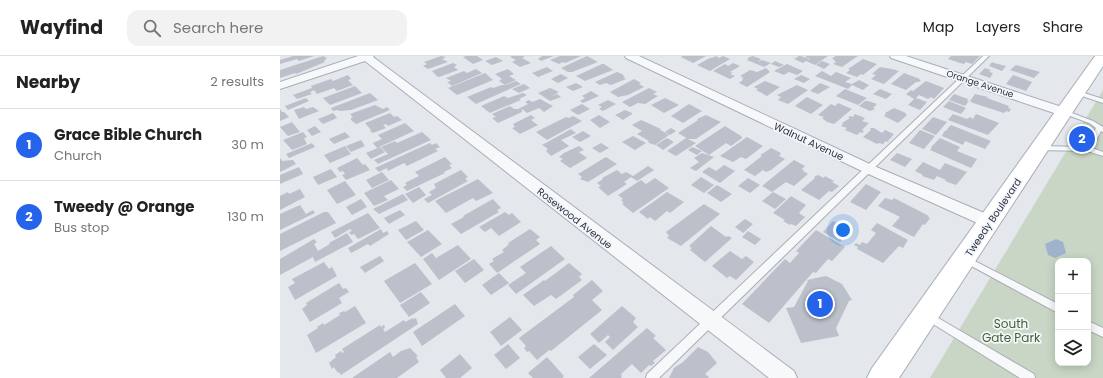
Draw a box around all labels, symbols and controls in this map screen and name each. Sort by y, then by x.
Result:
search box [127,10,407,46]
text: Wayfind [20,14,103,41]
icon: search [141,17,163,39]
text: Search here [173,17,263,38]
text: Map [923,17,954,37]
text: Layers [976,17,1020,37]
text: Share [1042,17,1083,37]
street label: Orange Avenue [945,67,1016,101]
text: Nearby [16,70,80,94]
text: 2 results [210,72,264,91]
street label: Walnut Avenue [771,119,846,164]
text: Grace Bible Church [54,124,202,145]
pin: 2 [1069,124,1095,154]
text: 1 [27,135,31,154]
text: 30 m [231,135,264,154]
text: Church [54,146,102,165]
street label: Tweedy Boulevard [962,175,1025,259]
street label: Rosewood Avenue [534,184,616,253]
text: Tweedy @ Orange [54,196,195,217]
text: 2 [25,207,33,226]
text: 130 m [227,207,264,226]
text: Bus stop [54,218,109,237]
your location [833,220,853,240]
map controls [1055,258,1091,366]
button: + [1055,258,1091,294]
pin: 1 [807,289,833,319]
button: − [1055,294,1091,330]
park label: South Gate Park [982,315,1041,346]
button: layers [1055,330,1091,366]

